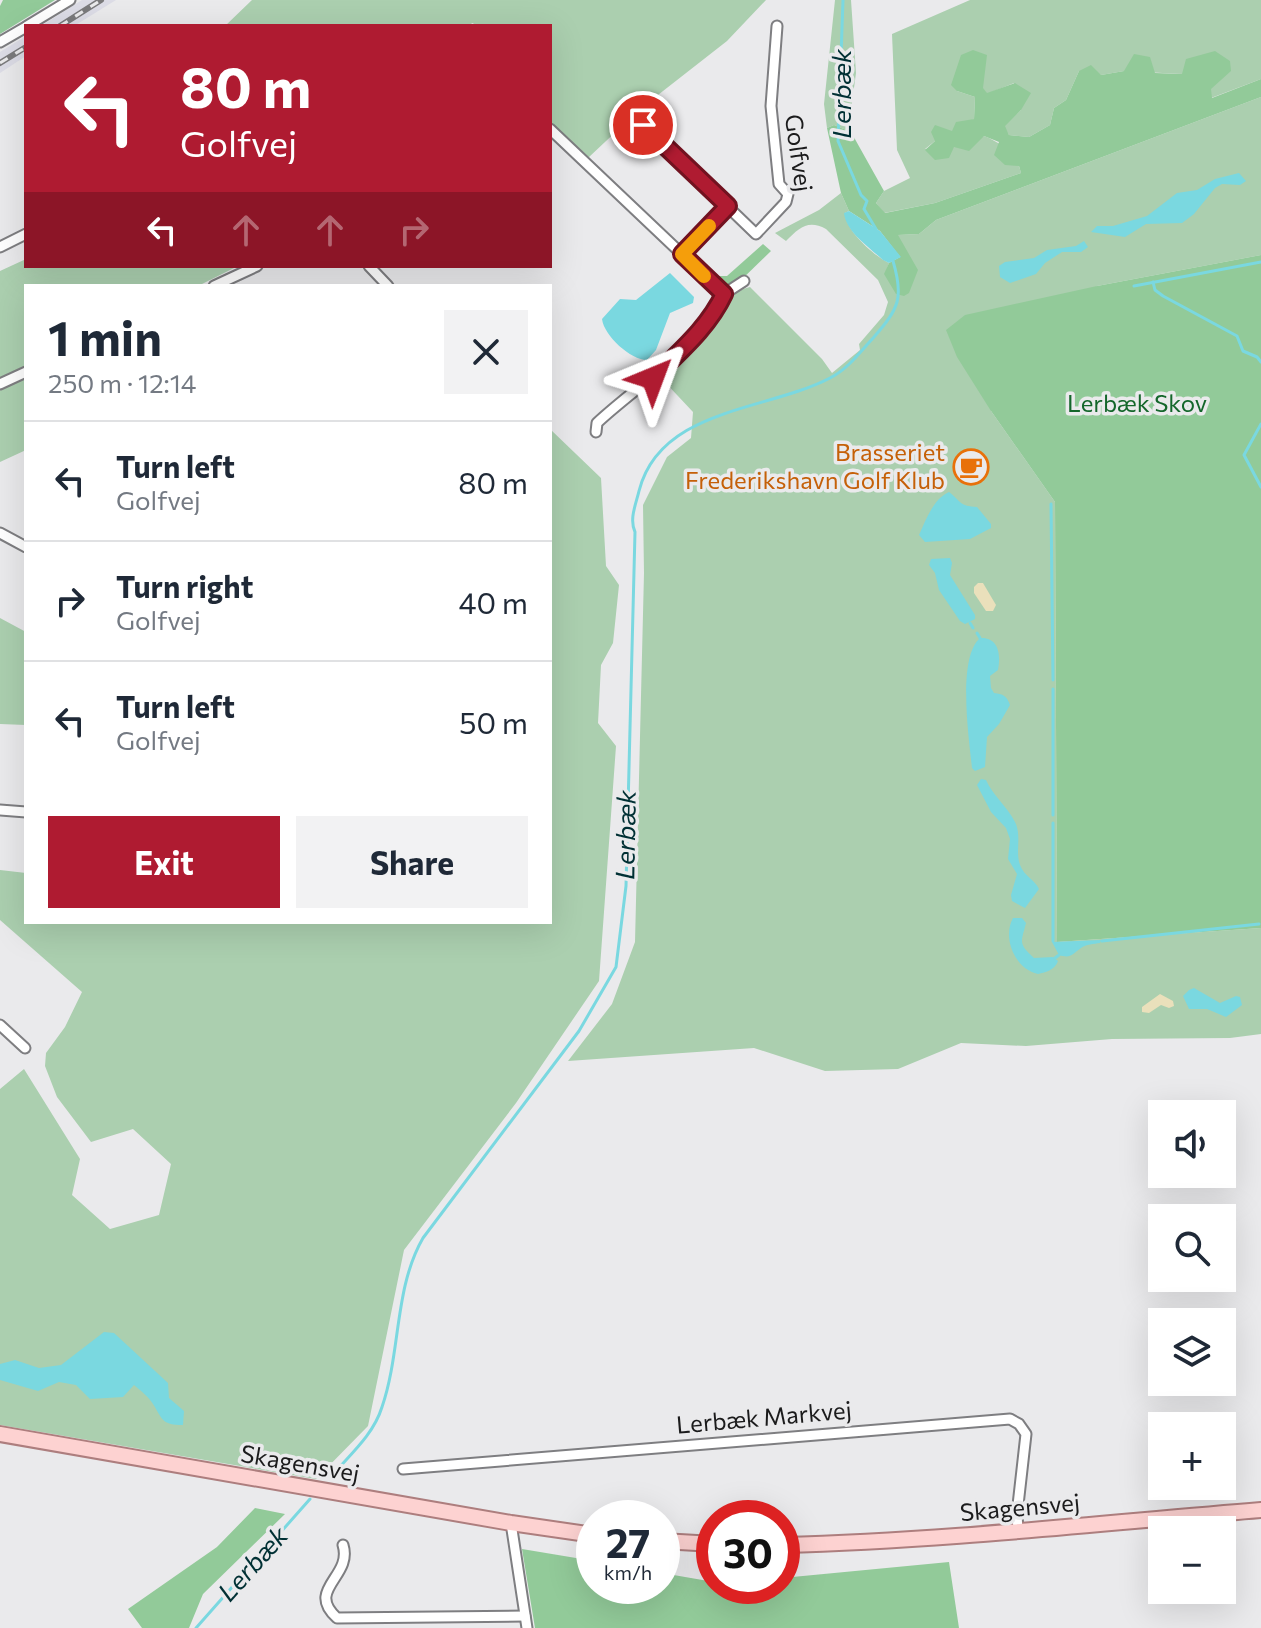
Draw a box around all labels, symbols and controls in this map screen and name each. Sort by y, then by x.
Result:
water label: Lerbæk [825,48,856,139]
text: 80 m [180,51,311,120]
icon: left [48,56,152,160]
pin [609,91,677,159]
icon: arrive [621,103,665,147]
street label: Golfvej [780,112,819,194]
text: Golfvej [180,120,297,164]
icon: left [140,208,184,252]
icon: ahead [224,208,268,252]
icon: ahead [308,208,352,252]
icon: right [392,208,436,252]
text: 1 min [48,307,162,366]
button: close [444,310,528,394]
position arrow [611,336,695,420]
text: 250 m · 12:14 [48,367,196,398]
park label: Lerbæk Skov [1067,388,1207,417]
place label: Brasseriet Frederikshavn Golf Klub [685,437,945,494]
text: Turn left [116,447,235,484]
cafe icon: Brasseriet Frederikshavn Golf Klub [952,448,990,486]
icon: left [48,459,92,503]
text: 80 m [458,463,528,500]
text: Golfvej [116,484,201,515]
text: Turn right [116,567,253,604]
icon: right [48,579,92,623]
text: 40 m [459,583,528,620]
text: Golfvej [116,604,201,635]
text: Turn left [116,687,235,724]
icon: left [48,699,92,743]
text: 50 m [459,703,528,740]
text: Golfvej [116,724,201,755]
water label: Lerbæk [608,789,641,880]
button: Exit [48,816,280,908]
button: Share [296,816,528,908]
map controls [1148,1100,1236,1604]
button: sound [1148,1100,1236,1188]
button: search [1148,1204,1236,1292]
button: layers [1148,1308,1236,1396]
street label: Lerbæk Markvej [675,1394,853,1439]
button: + [1148,1412,1236,1500]
street label: Skagensvej [239,1438,362,1487]
street label: Skagensvej [959,1487,1081,1526]
speed limit sign: 30 [696,1500,800,1604]
button: − [1148,1516,1236,1604]
text: 27 [606,1517,650,1566]
water label: Lerbæk [210,1519,294,1607]
text: km/h [604,1560,652,1584]

